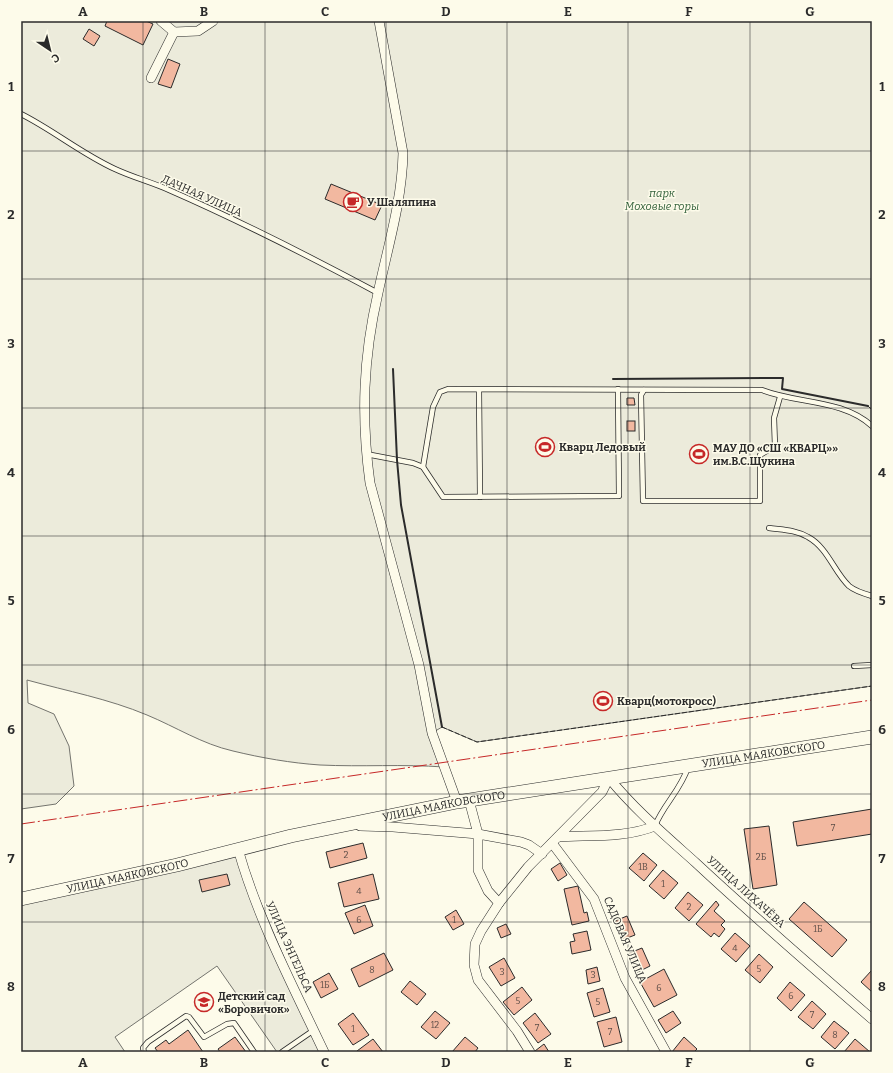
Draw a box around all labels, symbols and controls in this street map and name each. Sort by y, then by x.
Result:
text: A [78,4,88,19]
text: B [200,4,208,19]
text: C [321,4,329,19]
text: D [441,4,451,19]
text: E [564,4,572,19]
text: F [685,4,693,19]
text: G [805,4,815,19]
north arrow [30,30,70,70]
text: С [49,50,62,65]
text: 1 [8,79,14,94]
text: 1 [879,79,885,94]
street label: ДАЧНАЯ УЛИЦА [160,172,244,220]
park label: парк Моховые горы [625,187,699,213]
cafe icon: У Шаляпина [342,191,364,213]
place label: У Шаляпина [367,196,437,209]
text: 2 [7,207,15,222]
text: 2 [878,207,886,222]
text: 3 [7,336,15,351]
text: 3 [878,336,886,351]
sports icon: Кварц Ледовый [534,436,556,458]
place label: Кварц Ледовый [559,441,646,454]
place label: МАУ ДО «СШ «КВАРЦ»» им.В.С.Щукина [713,442,838,468]
sports icon: МАУ ДО «СШ «КВАРЦ»» им.В.С.Щукина [688,443,710,465]
text: 4 [7,465,15,480]
text: 4 [878,465,886,480]
text: 5 [7,593,15,608]
text: 5 [878,593,886,608]
sports icon: Кварц(мотокросс) [592,690,614,712]
place label: Кварц(мотокросс) [617,695,716,708]
text: 6 [7,722,15,737]
text: 6 [878,722,886,737]
street label: УЛИЦА МАЯКОВСКОГО [701,738,826,770]
street label: УЛИЦА МАЯКОВСКОГО [381,788,506,824]
house number: 7 [831,823,836,833]
house number: 2 [344,850,349,860]
text: 7 [8,851,15,866]
text: 7 [879,851,886,866]
house number: 2Б [756,852,767,862]
street label: УЛИЦА ЛИХАЧЁВА [704,853,788,931]
street label: УЛИЦА МАЯКОВСКОГО [65,856,190,895]
house number: 1В [638,862,648,872]
house number: 1 [661,879,665,889]
house number: 4 [356,886,362,896]
street label: САДОВАЯ УЛИЦА [601,895,649,986]
street label: УЛИЦА ЭНГЕЛЬСА [263,899,315,995]
house number: 2 [687,902,692,912]
house number: 6 [356,915,362,925]
house number: 1 [452,915,456,925]
house number: 1Б [813,924,823,934]
house number: 4 [732,943,738,953]
house number: 5 [757,964,762,974]
house number: 8 [369,965,375,975]
house number: 3 [499,967,505,977]
house number: 3 [590,970,596,980]
text: 8 [7,979,15,994]
text: 8 [878,979,886,994]
house number: 1Б [320,980,330,990]
house number: 6 [656,983,662,993]
place label: Детский сад «Боровичок» [218,990,290,1016]
school or university icon: Детский сад «Боровичок» [193,991,215,1013]
house number: 6 [788,991,794,1001]
house number: 5 [516,996,521,1006]
house number: 5 [596,997,601,1007]
house number: 7 [810,1010,815,1020]
house number: 12 [431,1020,439,1030]
house number: 7 [535,1023,540,1033]
house number: 1 [351,1024,355,1034]
house number: 7 [608,1027,613,1037]
house number: 8 [832,1030,838,1040]
text: A [78,1055,88,1070]
text: B [200,1055,208,1070]
text: C [321,1055,329,1070]
text: D [441,1055,451,1070]
text: E [564,1055,572,1070]
text: F [685,1055,693,1070]
text: G [805,1055,815,1070]

